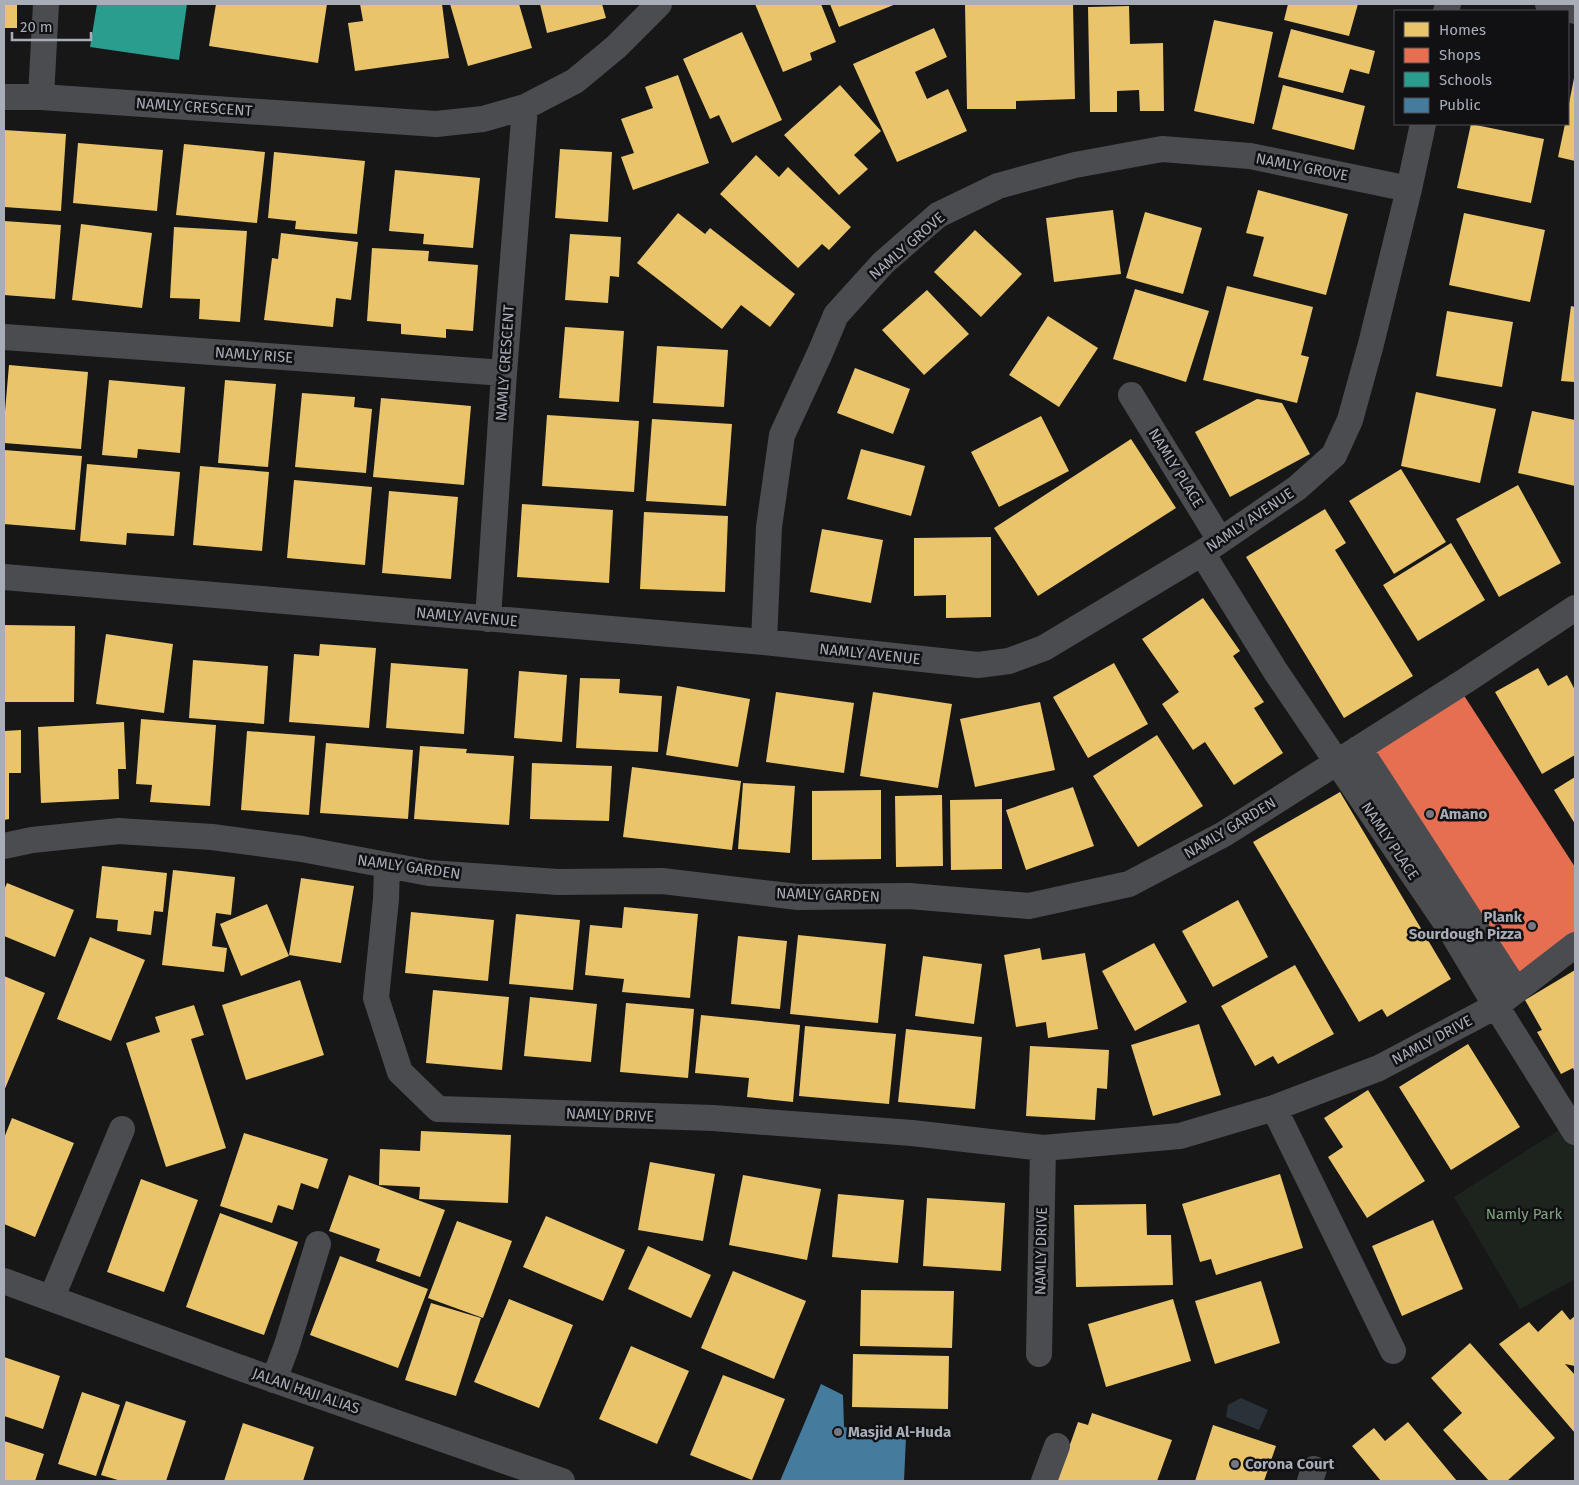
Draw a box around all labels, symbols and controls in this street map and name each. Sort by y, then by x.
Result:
scale bar [12,10,91,42]
legend [1394,10,1569,125]
text: 20 m [20,18,53,36]
text: Homes [1439,21,1486,39]
text: Shops [1439,46,1481,64]
text: Schools [1439,71,1492,89]
street label: NAMLY CRESCENT [135,94,253,120]
text: Public [1439,96,1481,114]
street label: NAMLY GROVE [1254,149,1350,185]
street label: NAMLY GROVE [866,208,948,284]
street label: NAMLY CRESCENT [492,304,518,422]
street label: NAMLY RISE [214,343,294,367]
street label: NAMLY PLACE [1145,425,1207,511]
street label: NAMLY AVENUE [1203,484,1297,556]
street label: NAMLY AVENUE [416,604,518,630]
street label: NAMLY AVENUE [818,640,922,668]
street label: NAMLY GARDEN [1181,794,1279,862]
street label: NAMLY PLACE [1357,799,1423,883]
place label: Amano [1439,805,1487,823]
marker: Amano [1424,808,1436,820]
street label: NAMLY GARDEN [356,851,462,883]
street label: NAMLY GARDEN [776,884,880,906]
place label: Plank Sourdough Pizza [1409,908,1523,943]
marker: Plank Sourdough Pizza [1526,920,1538,932]
street label: NAMLY DRIVE [1389,1011,1475,1069]
street label: NAMLY DRIVE [566,1104,654,1126]
park label: Namly Park [1486,1205,1563,1223]
street label: NAMLY DRIVE [1031,1207,1051,1295]
street label: JALAN HAJI ALIAS [250,1364,362,1418]
place label: Masjid Al-Huda [848,1423,951,1441]
marker: Masjid Al-Huda [832,1426,844,1438]
place label: Corona Court [1245,1455,1335,1473]
marker: Corona Court [1229,1458,1241,1470]

